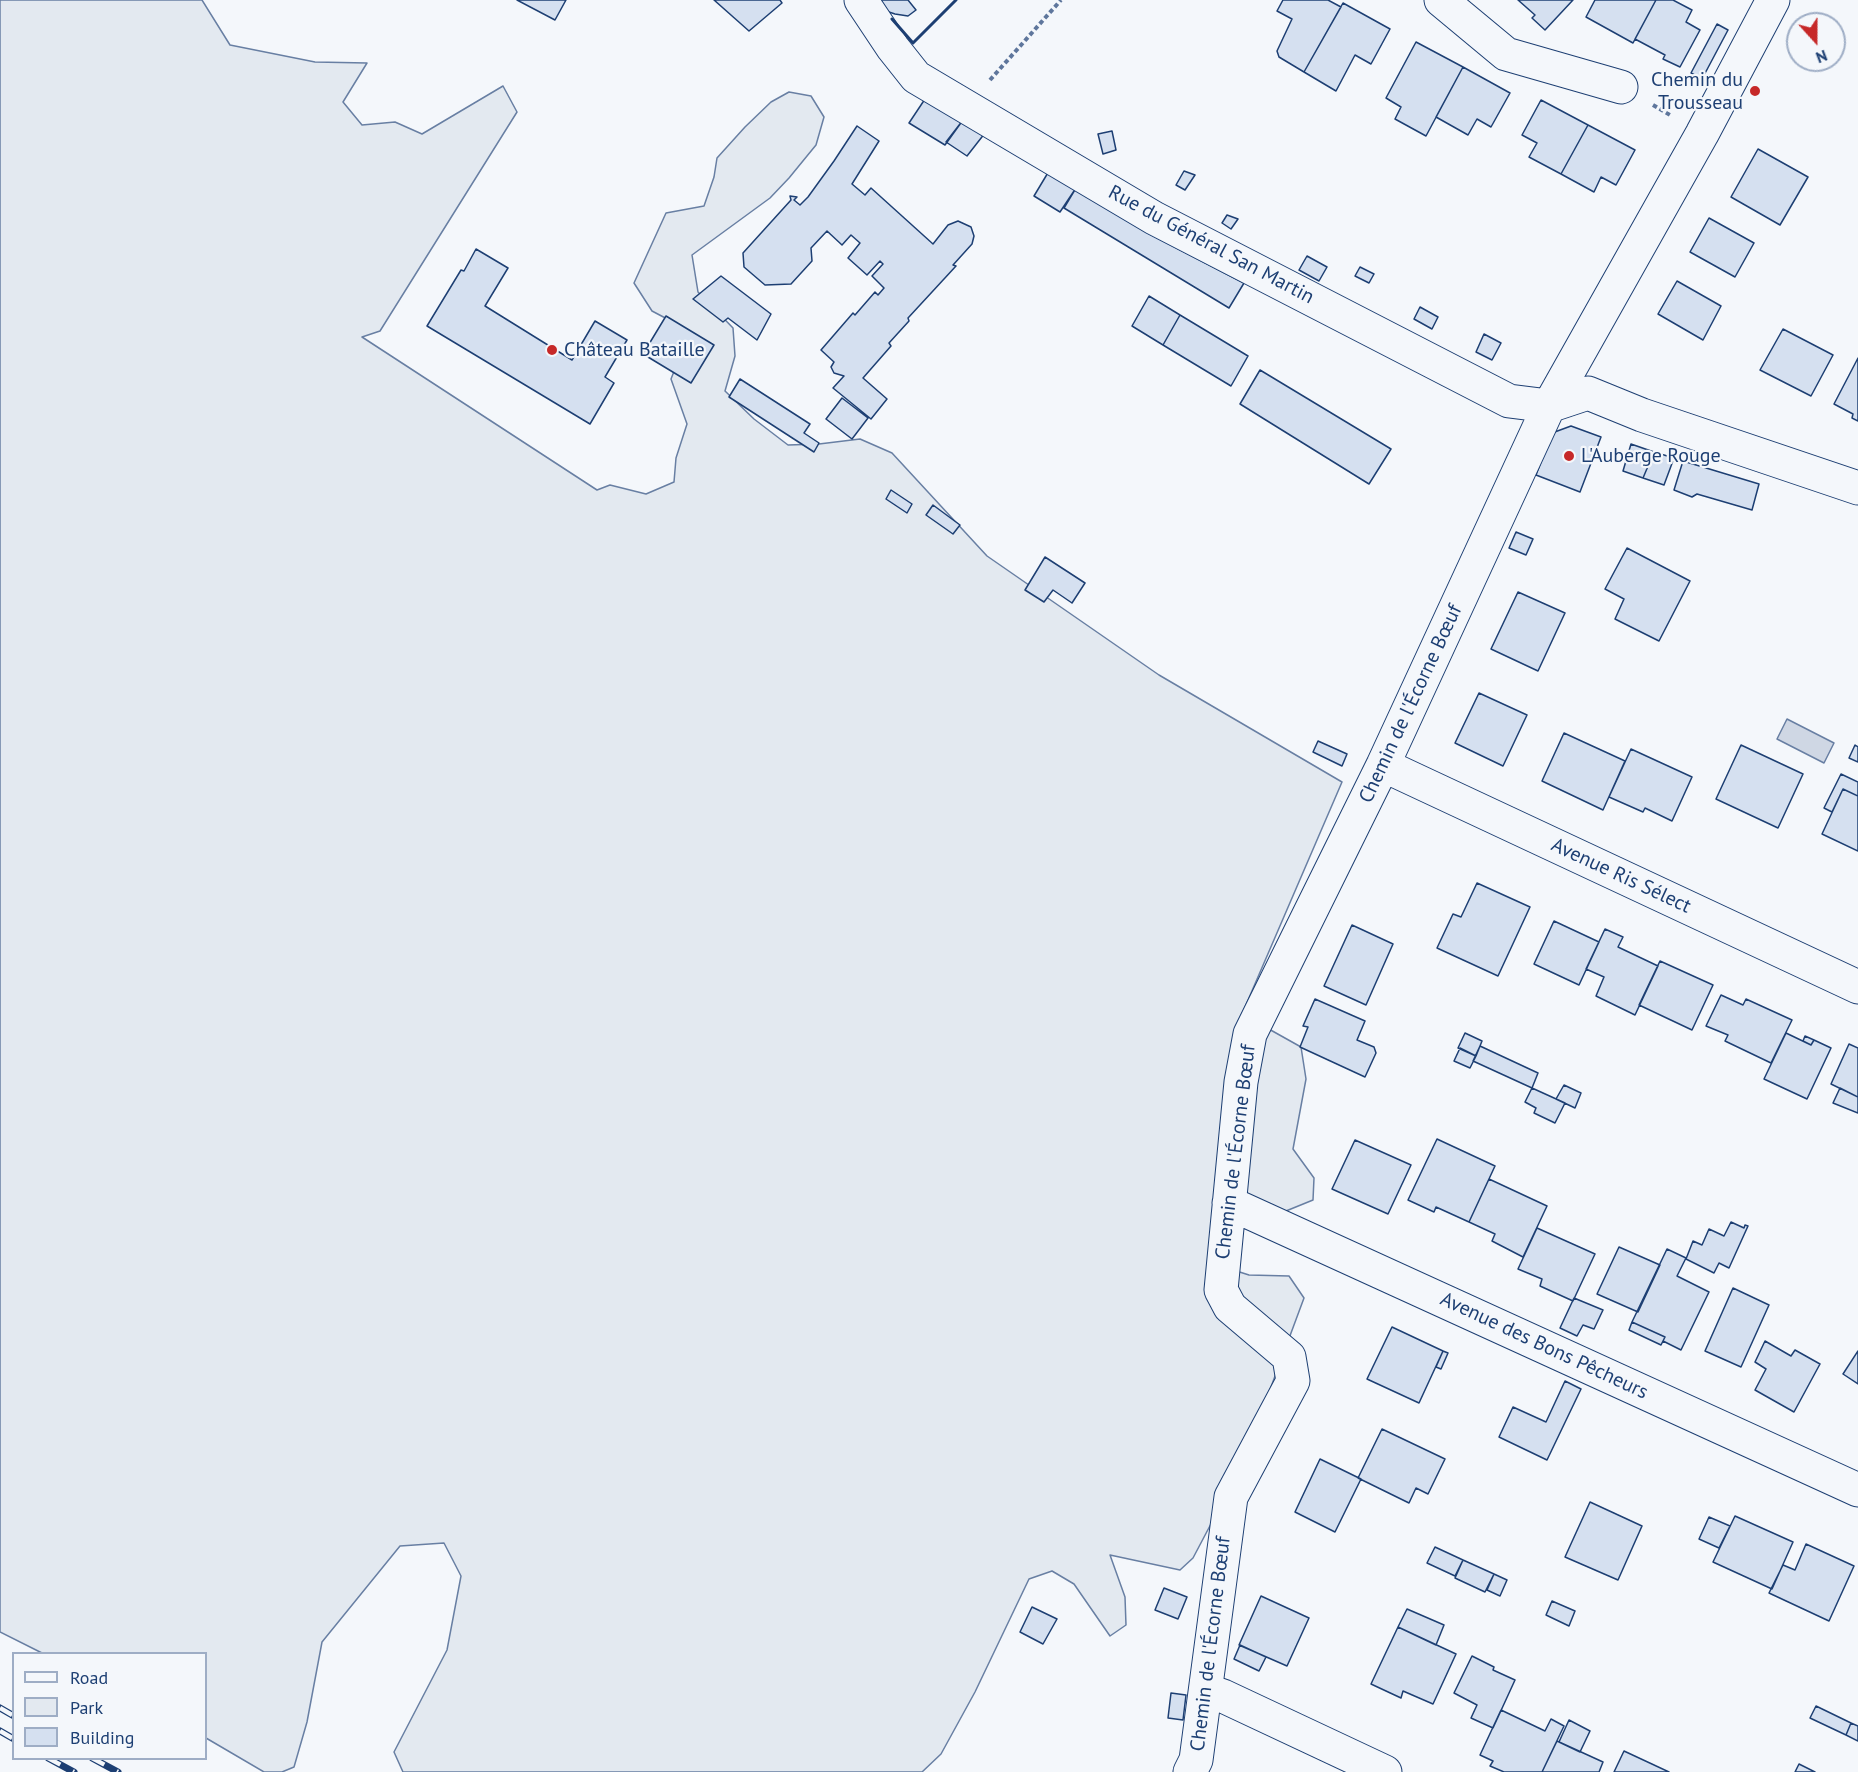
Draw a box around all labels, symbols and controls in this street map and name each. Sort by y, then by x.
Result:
north arrow [1786,12,1846,72]
text: N [1813,46,1830,68]
place label: Chemin du Trousseau [1651,68,1743,115]
marker: Chemin du Trousseau [1748,84,1762,98]
street label: Rue du Général San Martin [1104,181,1318,309]
place label: Château Bataille [564,338,705,362]
marker: Château Bataille [545,343,559,357]
place label: L'Auberge Rouge [1581,444,1721,468]
marker: L'Auberge Rouge [1562,449,1576,463]
street label: Chemin de l'Écorne Bœuf [1354,601,1468,807]
street label: Avenue Ris Sélect [1547,833,1695,919]
street label: Chemin de l'Écorne Bœuf [1211,1043,1261,1261]
street label: Avenue des Bons Pêcheurs [1436,1287,1652,1405]
street label: Chemin de l'Écorne Bœuf [1186,1535,1236,1753]
legend [12,1652,207,1760]
text: Road [70,1666,108,1689]
text: Park [70,1696,103,1719]
text: Building [70,1726,134,1749]

